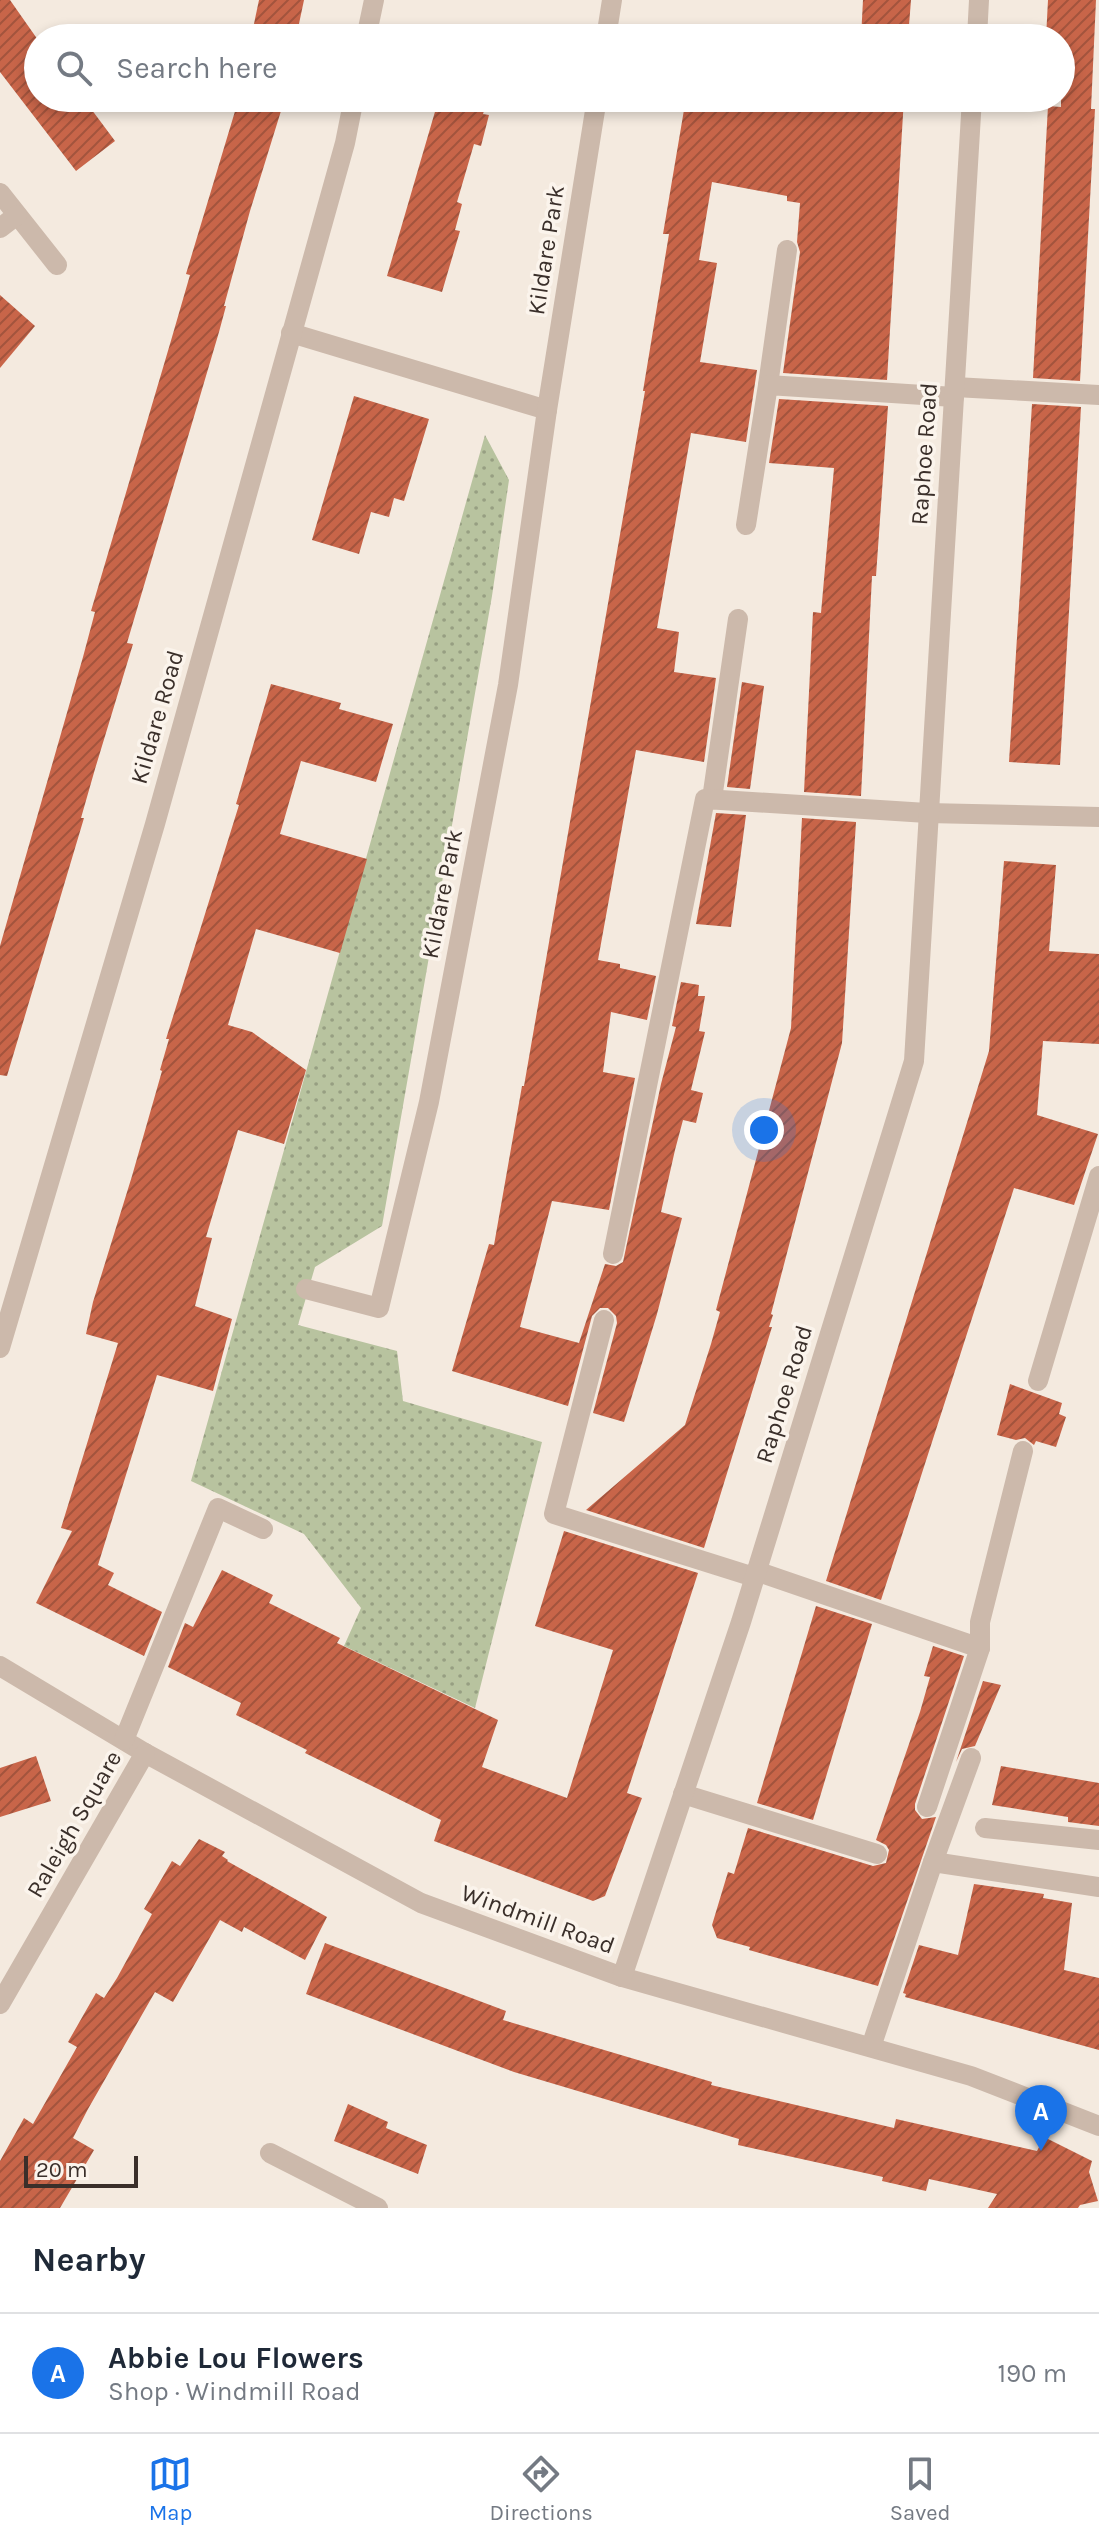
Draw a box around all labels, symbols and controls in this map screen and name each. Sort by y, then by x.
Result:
search box [24,24,1075,112]
icon: search [52,46,96,90]
text: Search here [116,50,277,86]
street label: Kildare Park [522,183,570,317]
street label: Raphoe Road [905,382,943,526]
street label: Kildare Road [125,647,189,787]
street label: Kildare Park [416,827,468,961]
your location [744,1110,784,1150]
street label: Raphoe Road [750,1322,818,1466]
street label: Raleigh Square [21,1745,127,1903]
street label: Windmill Road [457,1878,619,1960]
pin: A [1015,2085,1067,2151]
scale bar [24,2152,138,2188]
text: 20 m [36,2157,88,2183]
text: Nearby [32,2240,146,2280]
text: Abbie Lou Flowers [108,2340,364,2376]
text: A [50,2358,66,2389]
text: 190 m [997,2358,1067,2389]
text: Shop · Windmill Road [108,2376,361,2407]
tab: Map [148,2452,192,2526]
tab: Directions [489,2452,593,2526]
tab: Saved [890,2452,951,2526]

